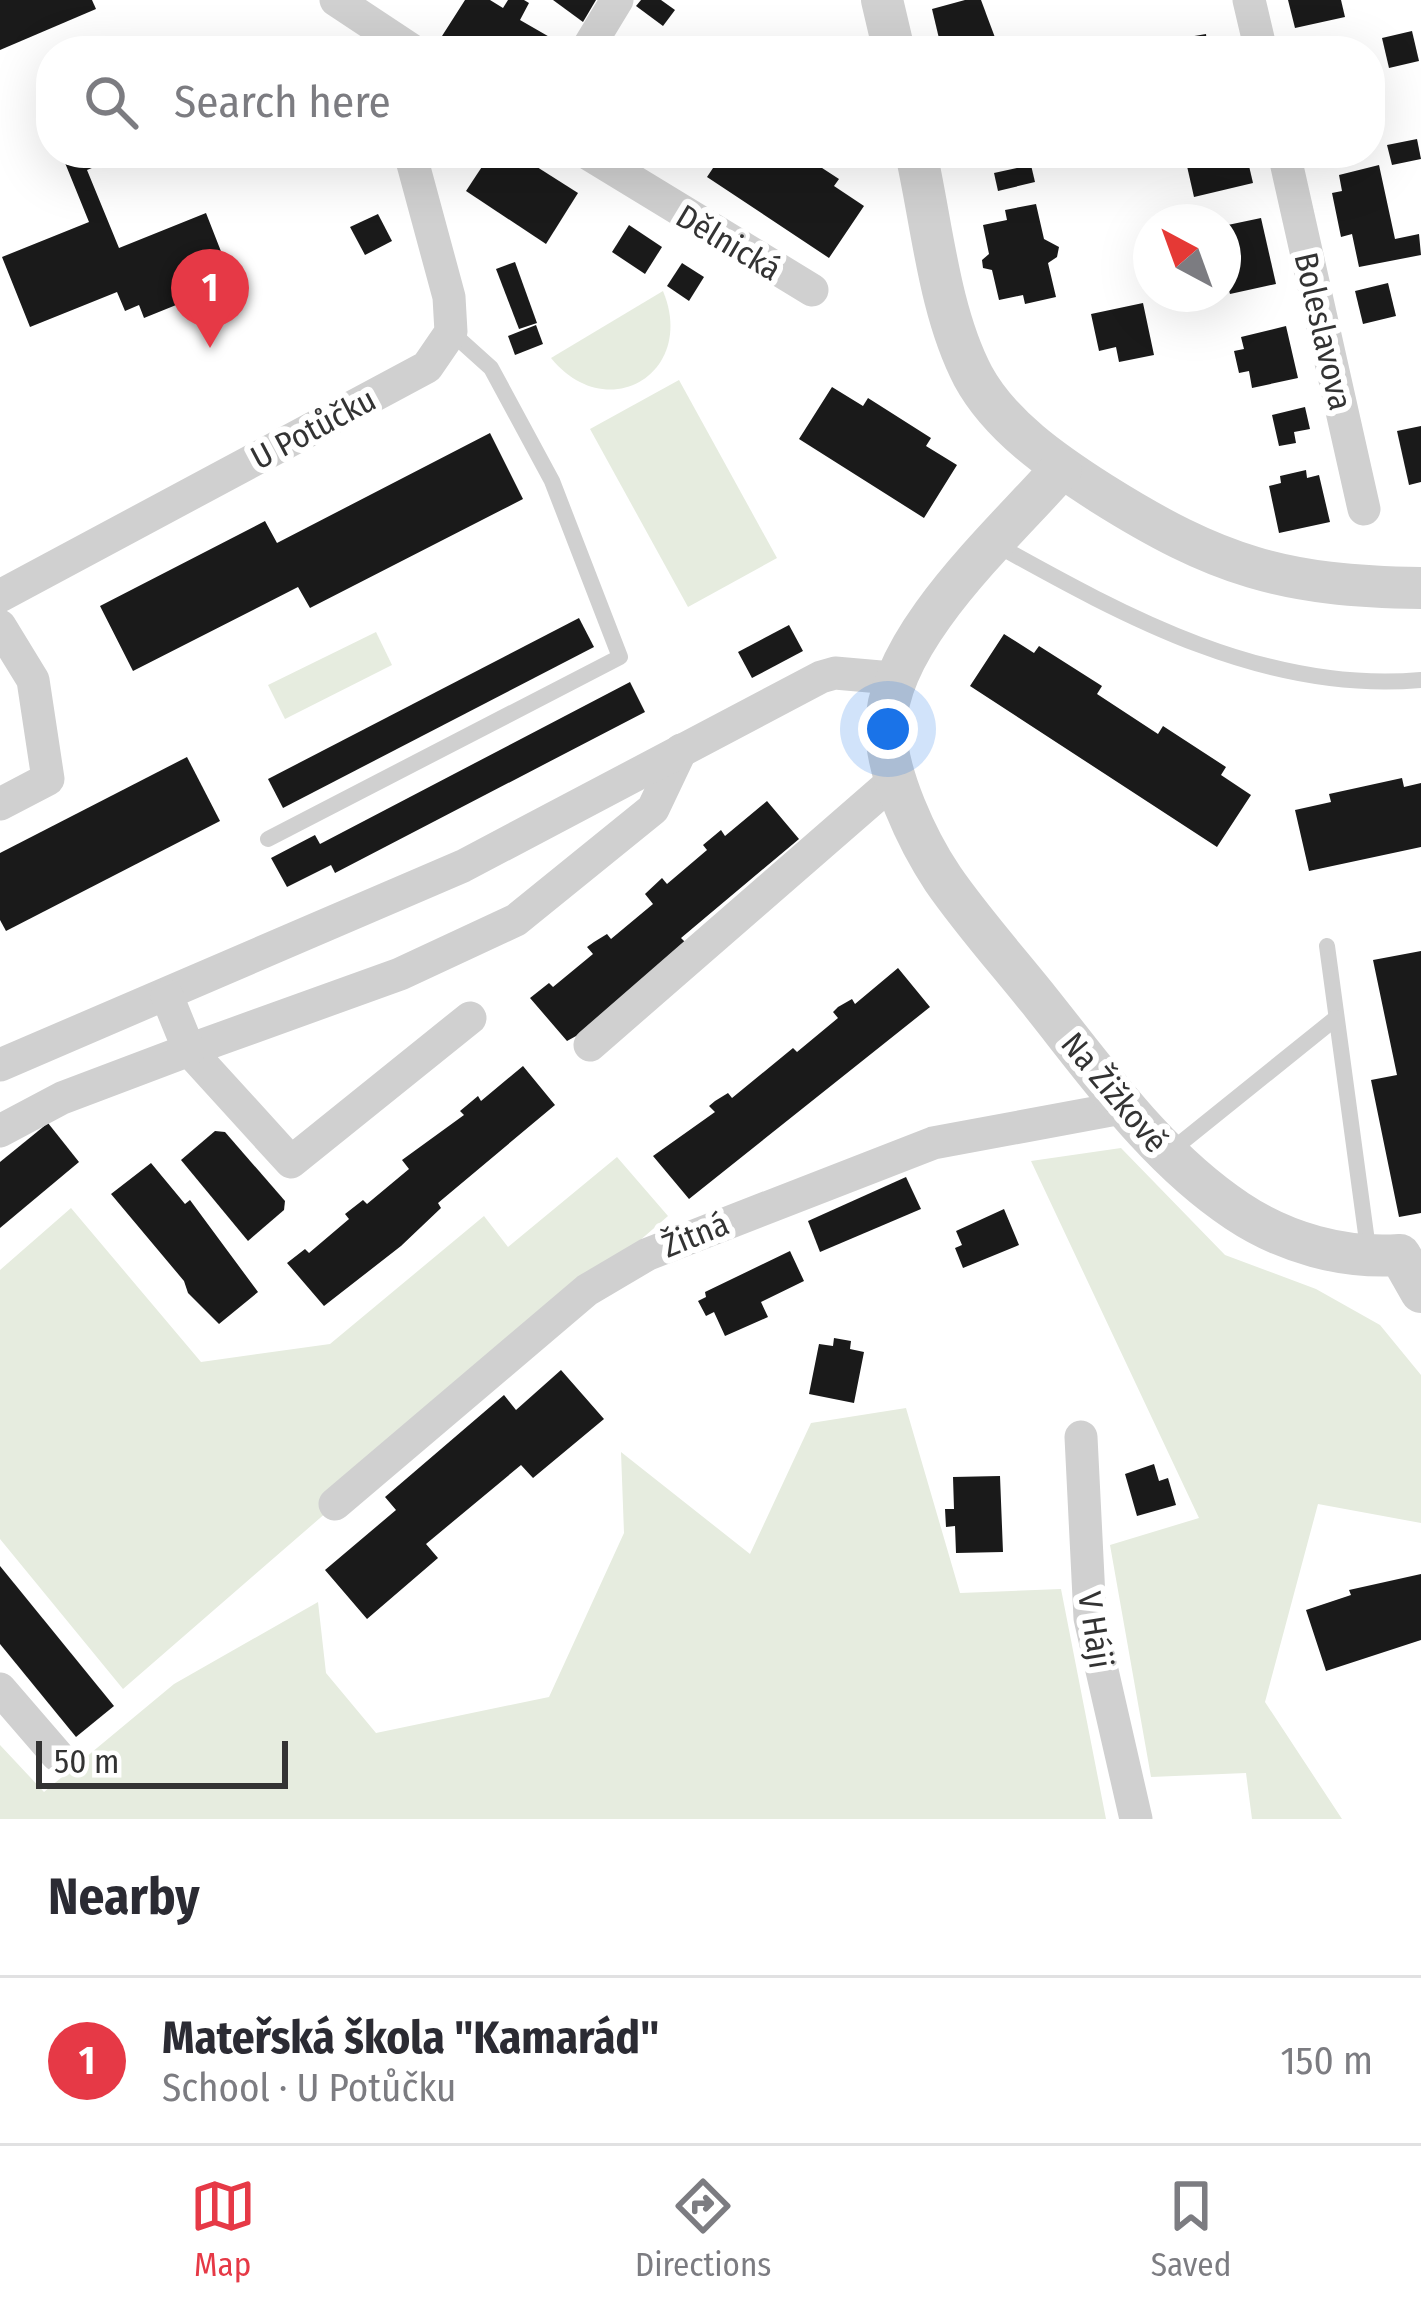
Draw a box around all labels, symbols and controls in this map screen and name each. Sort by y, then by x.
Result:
search box [36,36,1385,168]
icon: search [78,69,144,135]
text: Search here [174,75,391,129]
street label: Dělnická [669,196,788,290]
north arrow [1133,204,1241,312]
street label: Boleslavova [1285,248,1361,414]
pin: 1 [171,249,249,348]
street label: U Potůčku [244,379,383,478]
your location [858,699,918,759]
street label: Na Žižkově [1053,1025,1176,1161]
street label: Žitná [656,1204,735,1266]
street label: V Háji [1069,1589,1121,1671]
scale bar [36,1735,288,1788]
text: 50 m [54,1742,119,1782]
text: Nearby [48,1866,200,1928]
text: Mateřská škola "Kamarád" [162,2011,659,2065]
text: 1 [79,2038,95,2084]
text: 150 m [1280,2038,1373,2084]
text: School · U Potůčku [162,2065,457,2111]
tab: Map [190,2173,256,2285]
tab: Directions [635,2173,771,2285]
tab: Saved [1151,2173,1231,2285]

